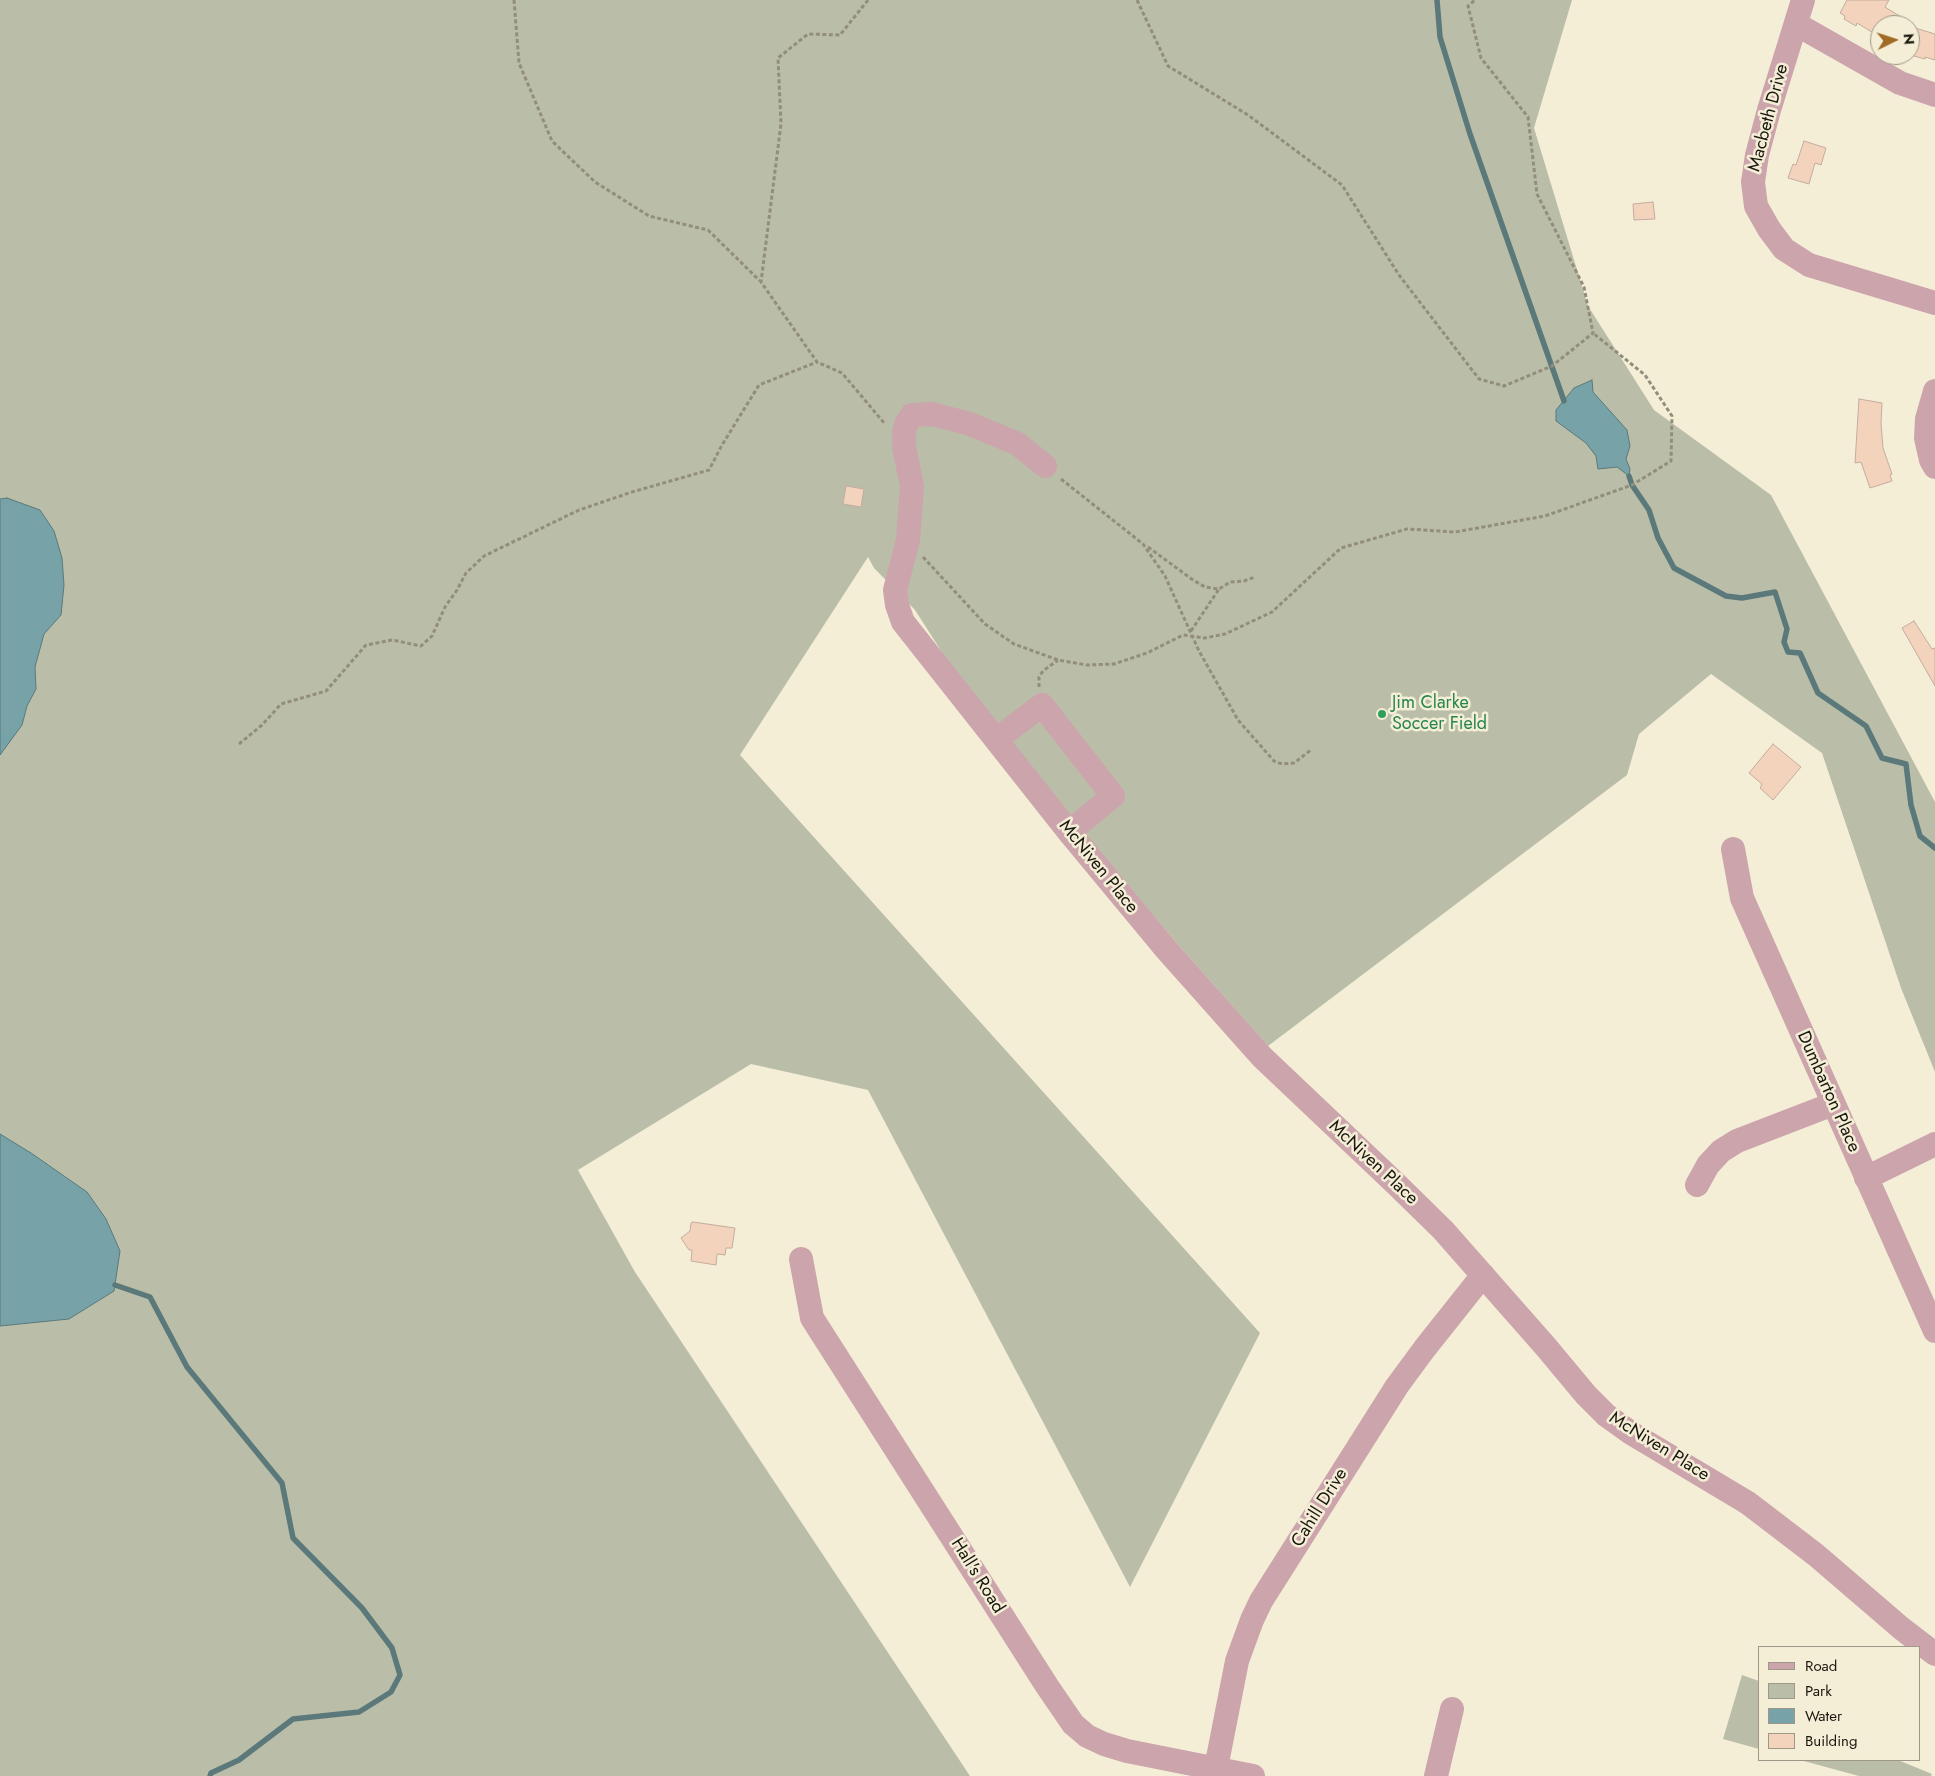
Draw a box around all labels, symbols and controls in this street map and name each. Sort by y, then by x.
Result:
north arrow [1870,15,1920,65]
text: N [1899,33,1919,45]
street label: Macbeth Drive [1744,62,1794,174]
place label: Jim Clarke Soccer Field [1392,693,1487,736]
marker: Jim Clarke Soccer Field [1376,708,1388,720]
street label: McNiven Place [1054,816,1142,918]
street label: Dumbarton Place [1792,1028,1864,1156]
street label: McNiven Place [1324,1116,1422,1210]
street label: McNiven Place [1605,1408,1713,1486]
street label: Cahill Drive [1287,1465,1353,1551]
street label: Hall's Road [945,1534,1009,1618]
legend [1758,1646,1920,1761]
text: Road [1805,1655,1837,1677]
text: Park [1805,1680,1832,1702]
text: Water [1805,1705,1842,1727]
text: Building [1805,1730,1857,1752]

